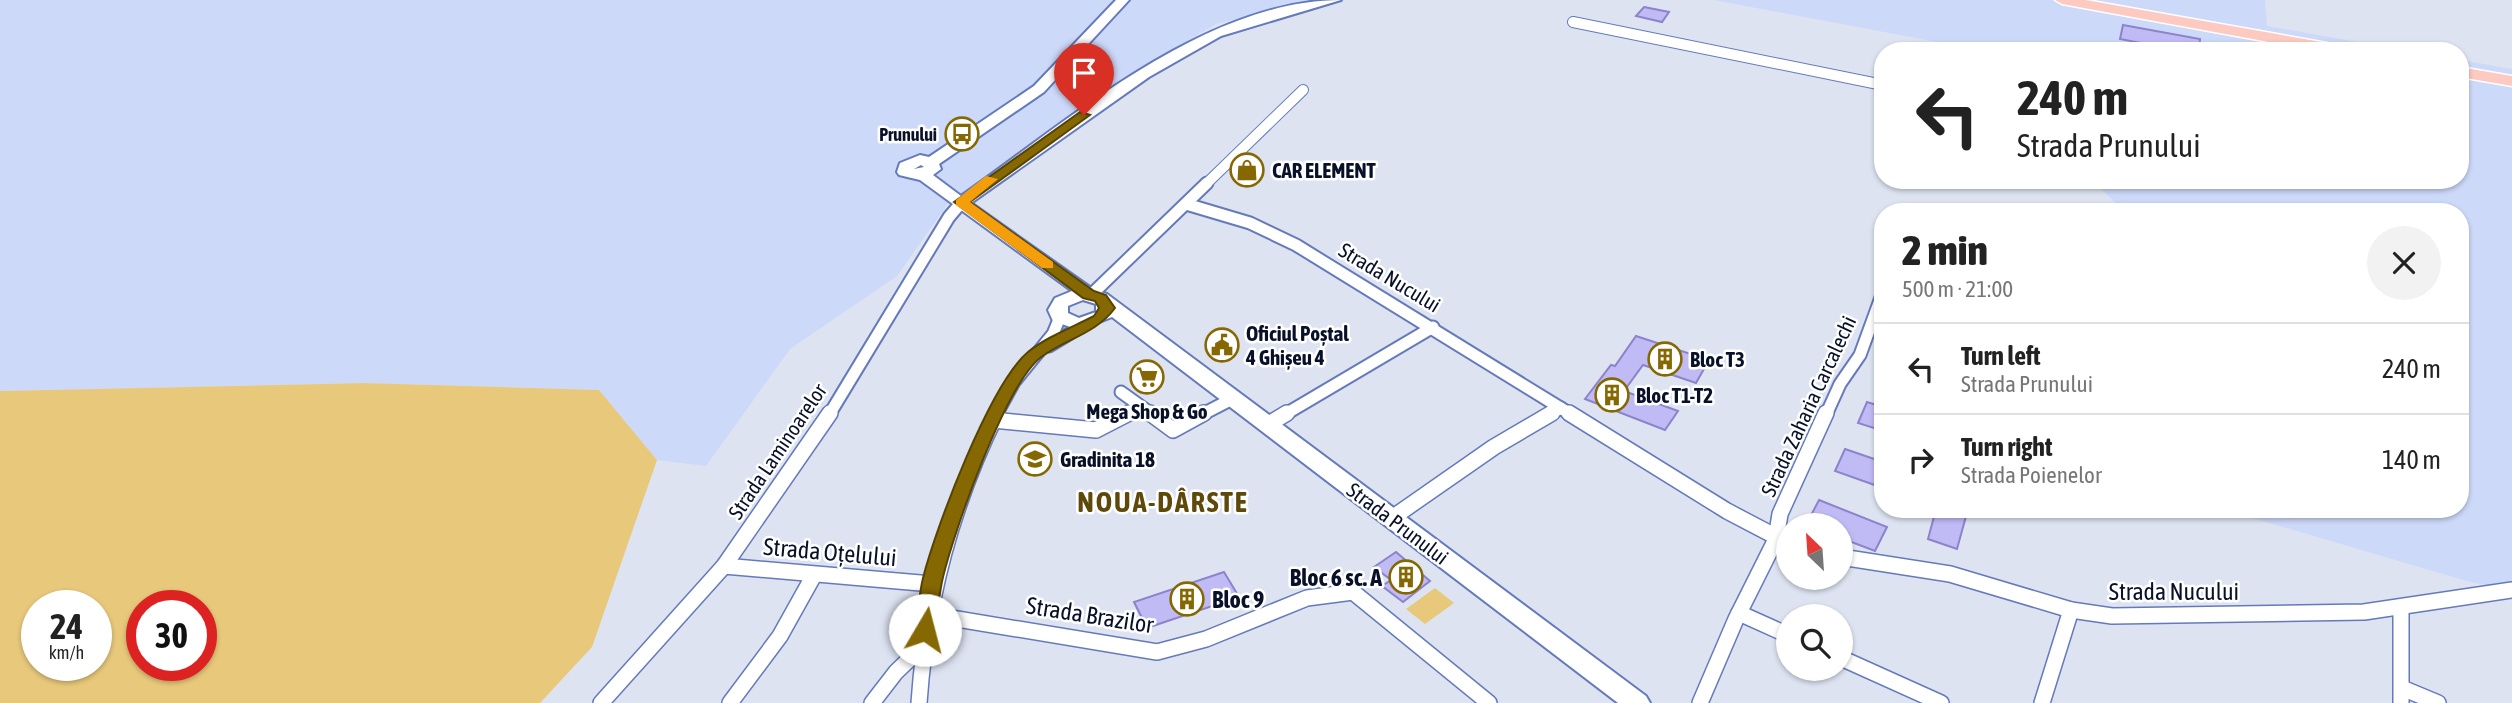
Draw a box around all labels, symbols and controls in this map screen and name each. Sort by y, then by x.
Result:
pin [1054,43,1114,115]
icon: arrive [1065,54,1103,92]
text: 240 m [2017,69,2128,125]
icon: left [1902,70,1993,161]
bus stop icon: Prunului [943,115,981,153]
place label: Prunului [879,124,937,145]
text: Strada Prunului [2017,127,2201,164]
shop icon: CAR ELEMENT [1228,151,1266,189]
place label: CAR ELEMENT [1272,158,1377,182]
text: 2 min [1902,226,1988,274]
button: close [2367,226,2441,300]
street label: Strada Nucului [1335,237,1445,317]
text: 500 m · 21:00 [1902,276,2013,302]
street label: Strada Zaharia Carcalechi [1756,312,1860,500]
place label: Oficiul Poștal 4 Ghișeu 4 [1245,321,1349,370]
public building icon: Oficiul Poștal 4 Ghișeu 4 [1203,326,1241,364]
building icon: Bloc T3 [1646,340,1684,378]
text: Turn left [1961,341,2041,371]
place label: Bloc T3 [1690,347,1745,371]
icon: left [1902,350,1940,388]
text: 240 m [2382,354,2441,384]
supermarket icon: Mega Shop & Go [1128,358,1166,396]
text: Strada Prunului [1961,371,2093,397]
building icon: Bloc T1-T2 [1593,376,1631,414]
street label: Strada Laminoarelor [723,378,832,523]
place label: Bloc T1-T2 [1636,383,1713,407]
place label: Mega Shop & Go [1086,399,1208,423]
text: Turn right [1961,432,2052,462]
school or university icon: Gradinita 18 [1016,440,1054,478]
icon: right [1902,441,1940,479]
text: 140 m [2382,445,2441,475]
place label: Gradinita 18 [1060,447,1155,471]
text: Strada Poienelor [1961,462,2102,488]
street label: Strada Prunului [1343,477,1453,569]
district label: NOUA-DÂRSTE [1077,486,1249,518]
north arrow [1776,513,1853,590]
map controls [1776,513,1853,681]
street label: Strada Oțelului [762,533,898,571]
building icon: Bloc 6 sc. A [1387,558,1425,596]
place label: Bloc 6 sc. A [1290,564,1382,591]
street label: Strada Nucului [2109,578,2239,605]
building icon: Bloc 9 [1168,580,1206,618]
place label: Bloc 9 [1212,586,1264,613]
speed limit sign: 30 [126,590,217,681]
street label: Strada Brazilor [1024,592,1156,639]
position arrow [888,593,962,667]
button: search [1776,604,1853,681]
text: 24 [50,606,83,646]
text: km/h [49,642,84,663]

